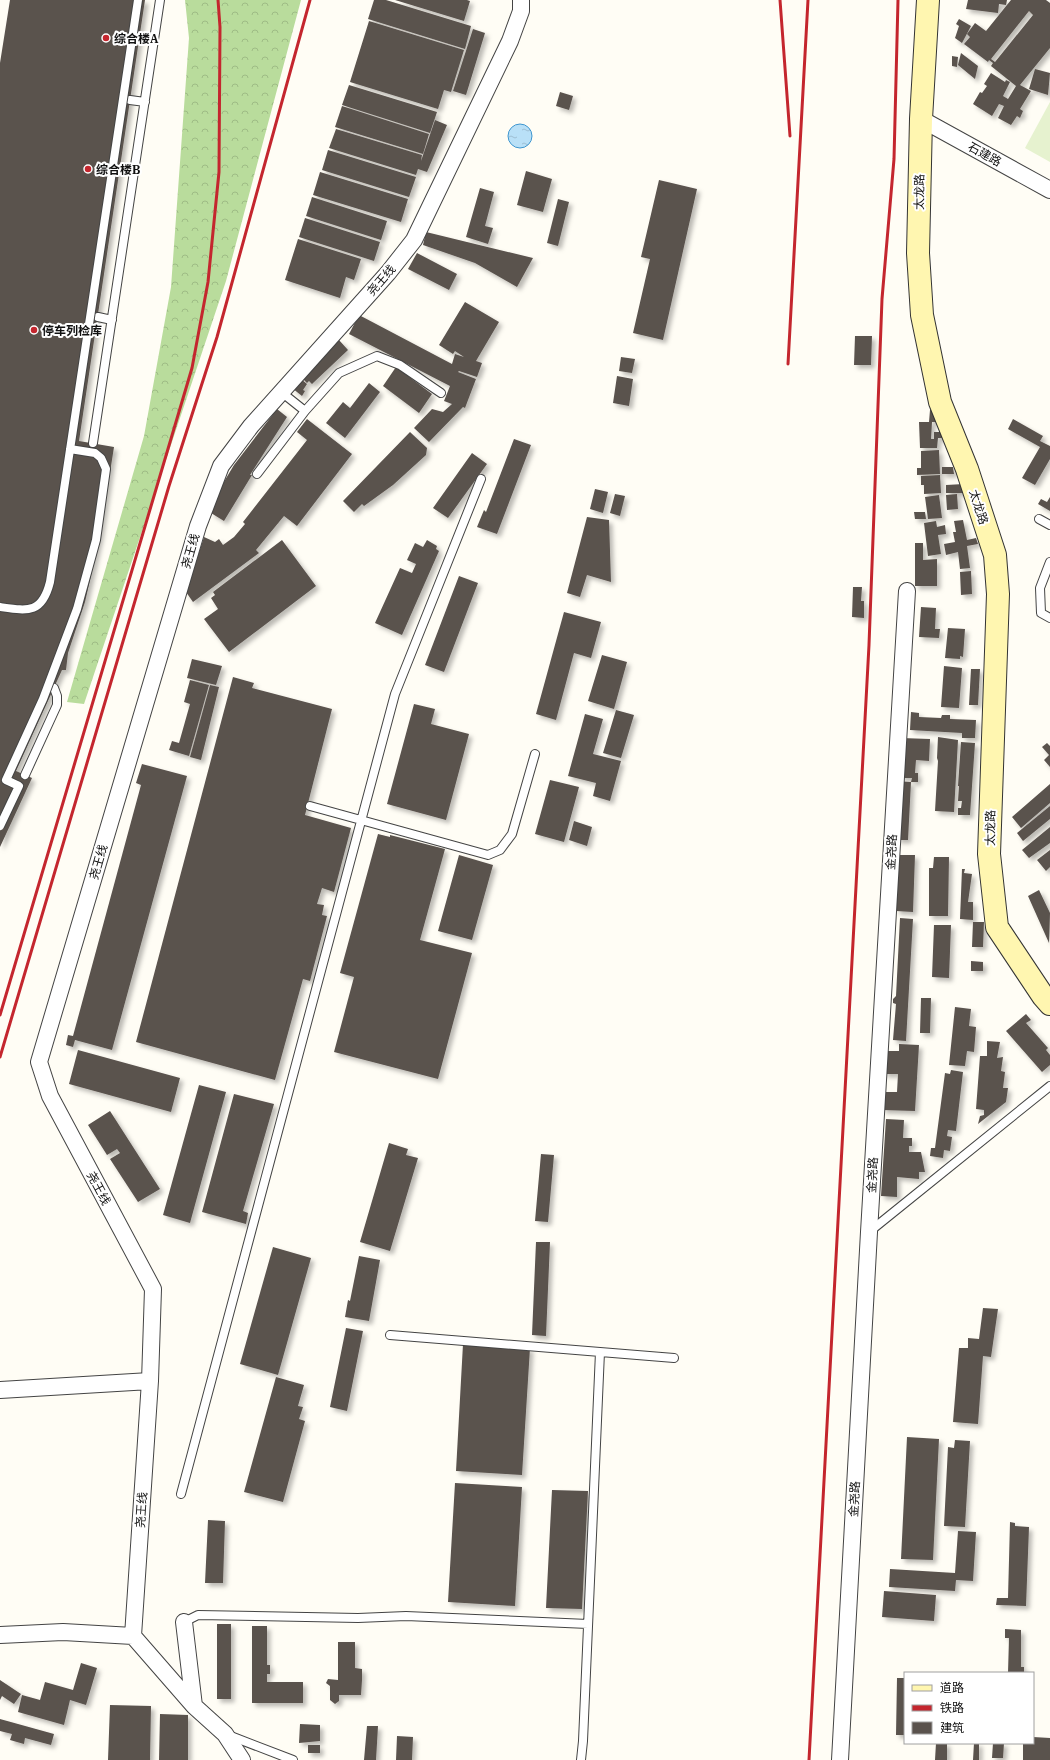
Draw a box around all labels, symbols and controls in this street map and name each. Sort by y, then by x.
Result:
place label: 综合楼A [114,31,159,46]
marker: 综合楼A [101,33,111,43]
street label: 石建路 [966,139,1004,169]
place label: 综合楼B [96,162,140,177]
marker: 综合楼B [83,164,93,174]
street label: 太龙路 [911,174,927,210]
street label: 尧王线 [364,261,398,299]
place label: 停车列检库 [42,323,102,338]
marker: 停车列检库 [29,325,39,335]
street label: 太龙路 [966,488,992,526]
street label: 尧王线 [178,532,202,570]
street label: 太龙路 [982,810,998,846]
street label: 金尧路 [883,834,899,870]
street label: 尧王线 [86,843,110,881]
street label: 金尧路 [864,1157,880,1193]
street label: 尧王线 [84,1169,114,1207]
street label: 金尧路 [846,1481,862,1517]
street label: 尧王线 [132,1492,150,1528]
legend [904,1672,1034,1744]
text: 道路 [940,1680,964,1695]
text: 铁路 [940,1700,964,1715]
text: 建筑 [940,1720,964,1735]

